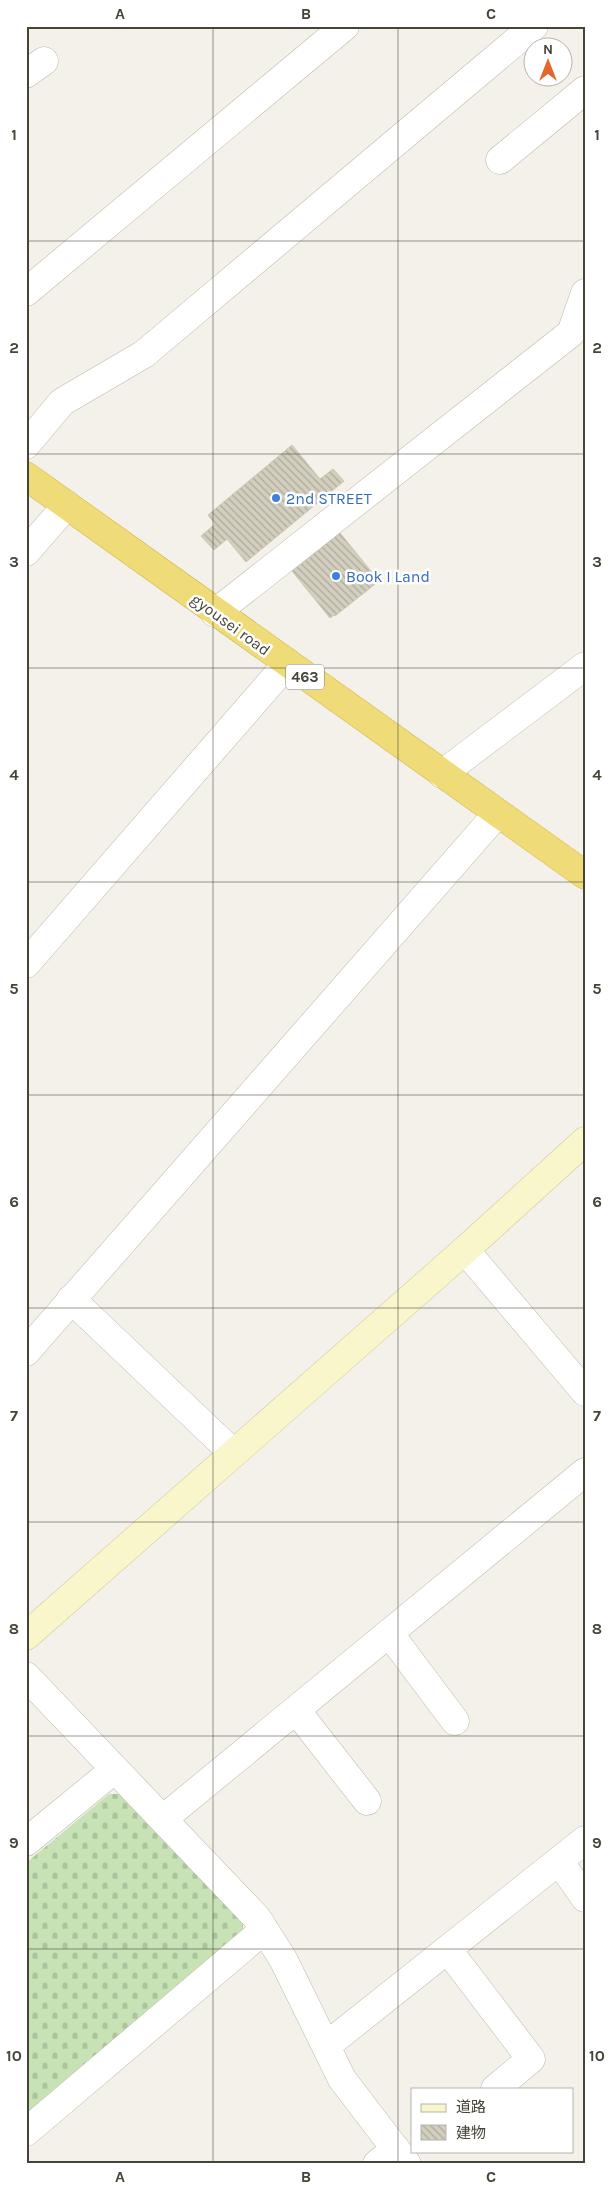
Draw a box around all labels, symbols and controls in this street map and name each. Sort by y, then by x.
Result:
text: A [115,4,125,23]
text: B [301,4,311,23]
text: C [486,4,496,23]
north arrow [524,38,574,88]
text: N [543,41,553,58]
text: 1 [11,125,17,144]
text: 1 [594,125,600,144]
text: 2 [9,338,19,357]
text: 2 [592,338,602,357]
place label: 2nd STREET [286,489,372,508]
marker: 2nd STREET [270,492,282,504]
text: 3 [9,552,19,571]
text: 3 [592,552,602,571]
place label: Book I Land [346,567,430,586]
marker: Book I Land [330,570,342,582]
street label: gyousei road [187,589,274,659]
road number: 463 [286,664,324,690]
text: 4 [9,765,19,784]
text: 4 [592,765,602,784]
text: 5 [9,979,19,998]
text: 5 [592,979,602,998]
text: 6 [9,1192,19,1211]
text: 6 [592,1192,602,1211]
text: 7 [10,1406,18,1425]
text: 7 [593,1406,601,1425]
text: 8 [9,1619,19,1638]
text: 8 [592,1619,602,1638]
text: 9 [9,1833,19,1852]
text: 9 [592,1833,602,1852]
text: 10 [6,2046,22,2065]
text: 10 [589,2046,605,2065]
legend [411,2088,574,2152]
text: 道路 [456,2098,486,2116]
text: 建物 [456,2124,486,2142]
text: A [115,2167,125,2186]
text: B [301,2167,311,2186]
text: C [486,2167,496,2186]

